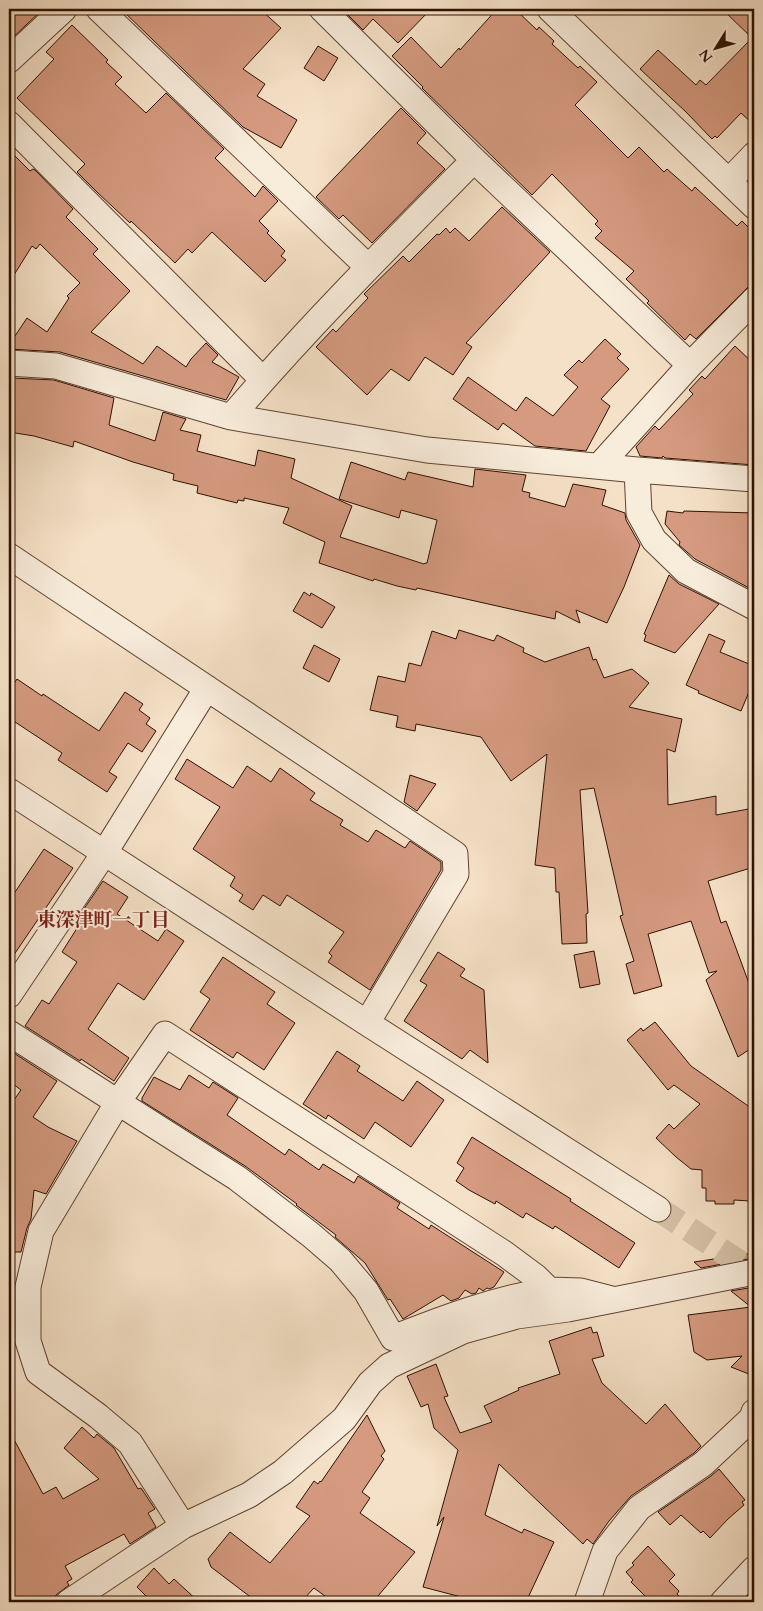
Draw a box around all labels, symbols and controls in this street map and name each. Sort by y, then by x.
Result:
north arrow [690,22,740,72]
text: N [695,45,717,66]
district label: 東深津町一丁目 [36,907,170,933]

